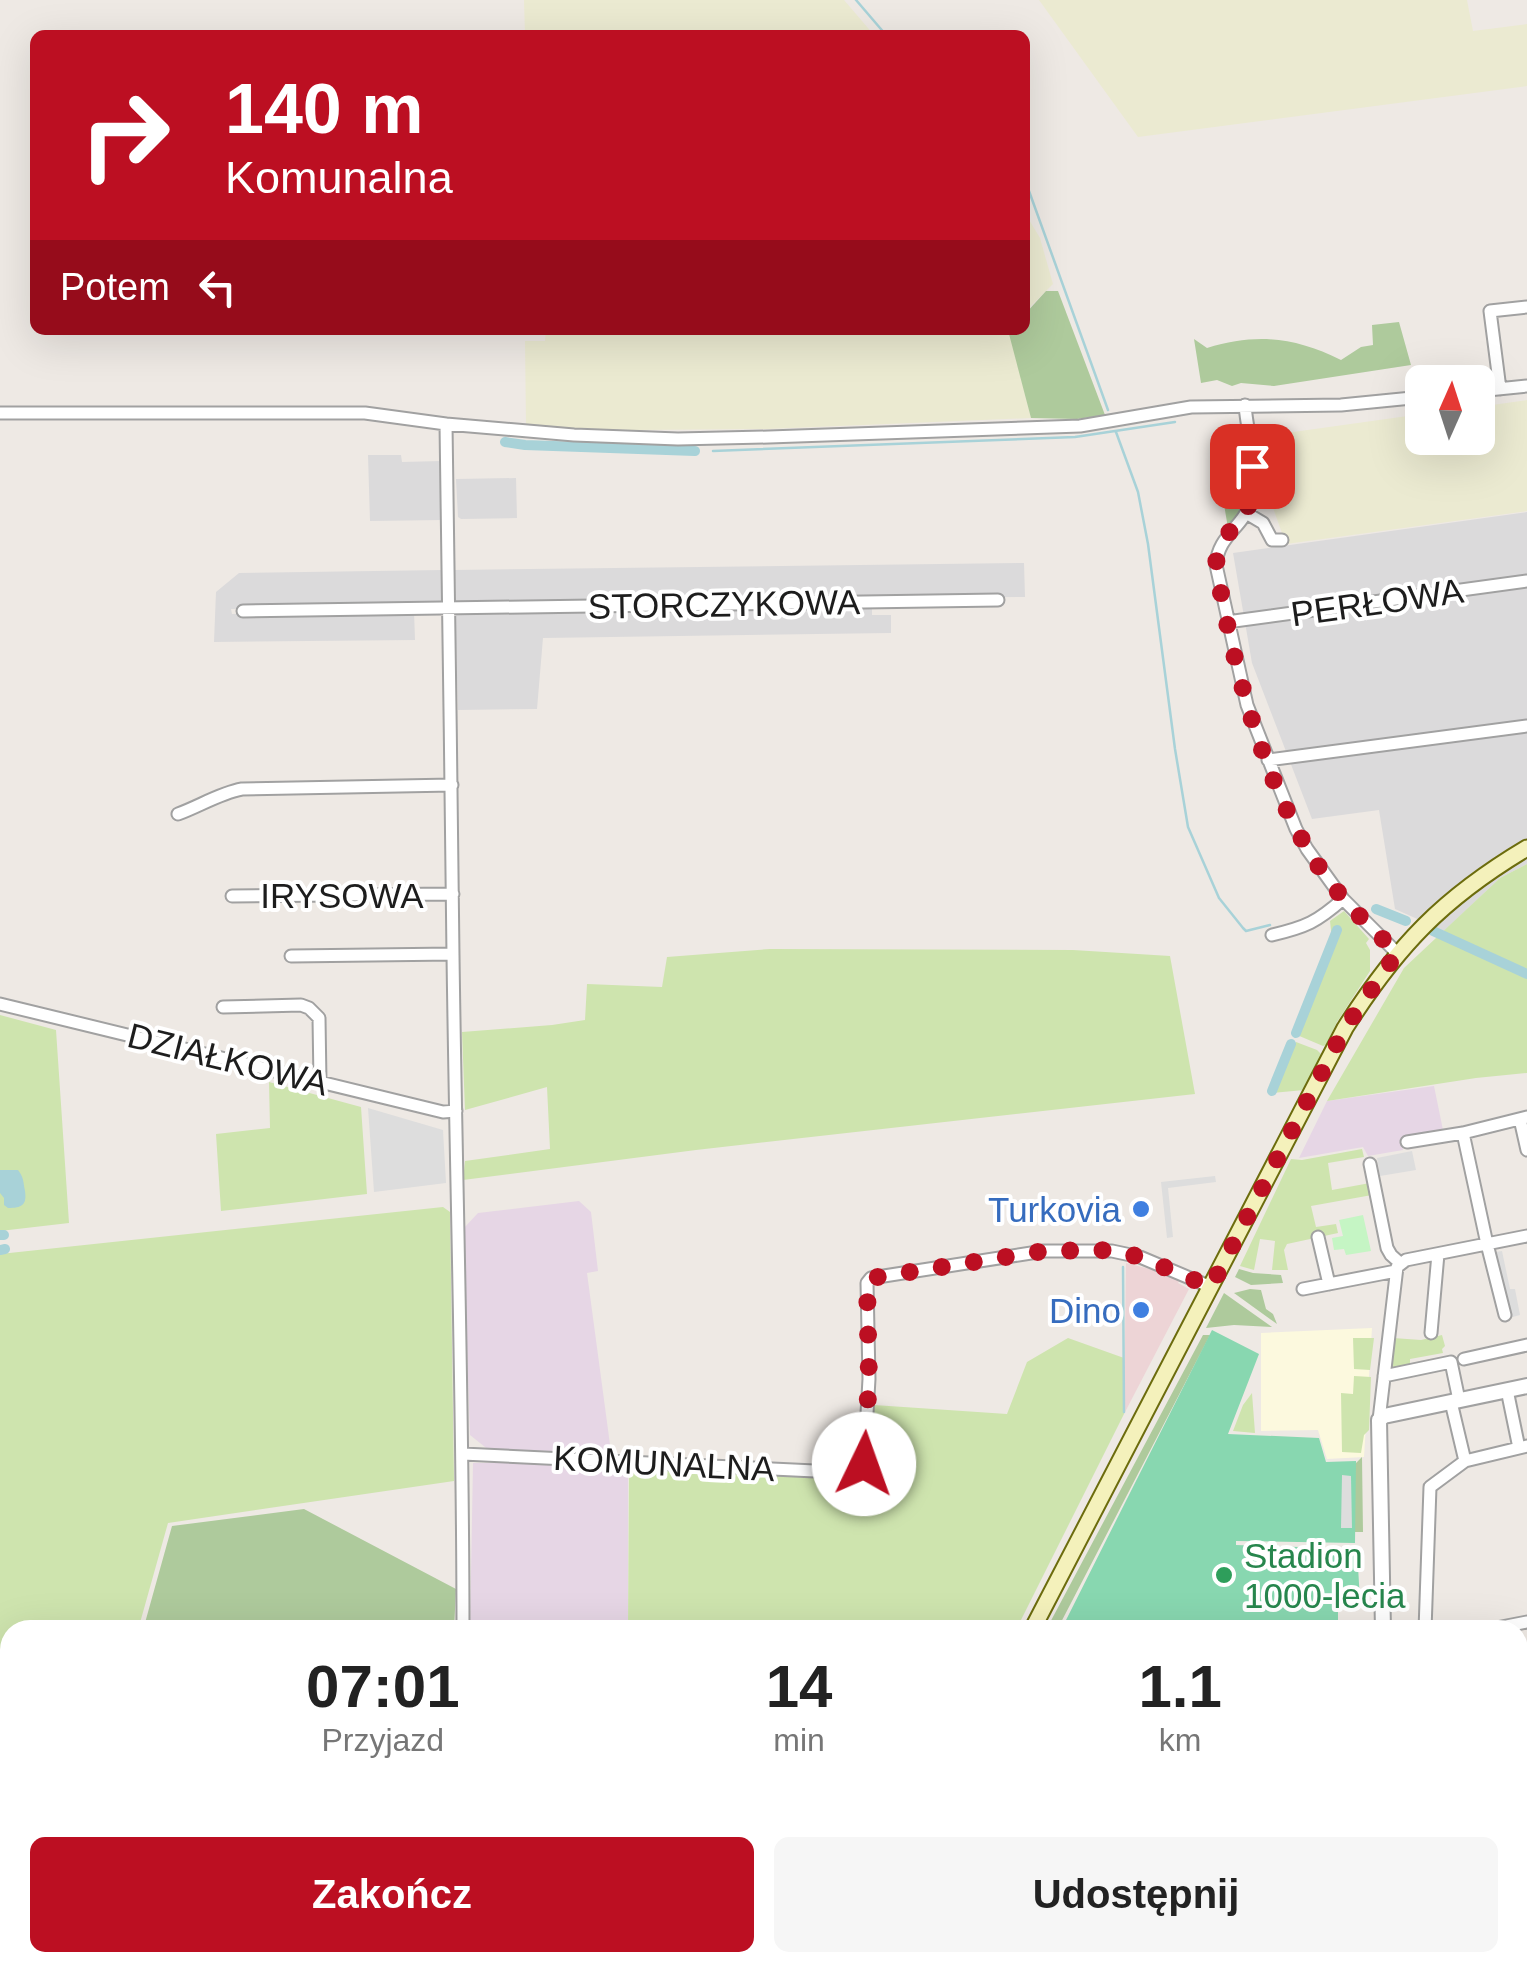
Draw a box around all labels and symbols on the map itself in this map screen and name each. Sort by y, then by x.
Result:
north arrow [1405,365,1495,455]
pin [1210,424,1295,509]
street label: PERŁOWA [1288,571,1466,633]
street label: STORCZYKOWA [588,582,861,626]
street label: IRYSOWA [260,876,424,915]
street label: DZIAŁKOWA [124,1015,333,1103]
place label: Turkovia [988,1190,1122,1229]
marker: Turkovia [1130,1198,1152,1220]
place label: Dino [1049,1291,1121,1330]
marker: Dino [1130,1299,1152,1321]
position arrow [812,1412,916,1516]
street label: KOMUNALNA [552,1438,776,1488]
place label: Stadion 1000-lecia [1244,1536,1406,1615]
marker: Stadion 1000-lecia [1213,1564,1235,1586]

